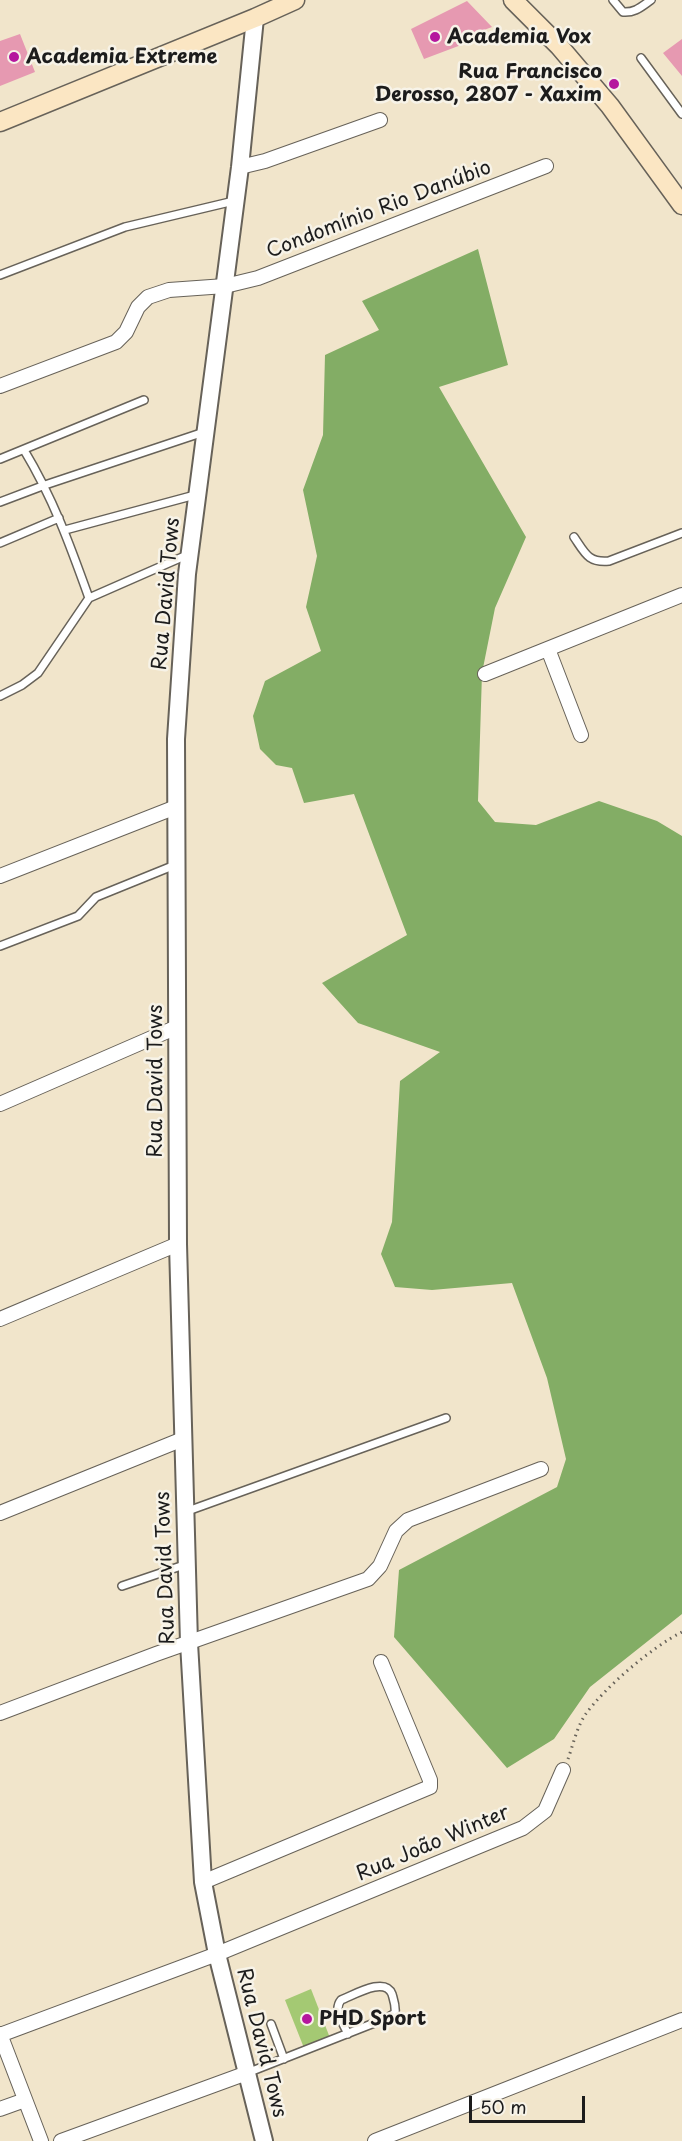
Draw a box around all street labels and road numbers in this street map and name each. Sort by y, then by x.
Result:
street label: Condomínio Rio Danúbio [263,156,495,264]
street label: Rua David Tows [148,517,186,671]
street label: Rua David Tows [144,1004,168,1158]
street label: Rua David Tows [151,1491,181,1645]
street label: Rua João Winter [353,1801,513,1887]
street label: Rua David Tows [231,1966,291,2120]

